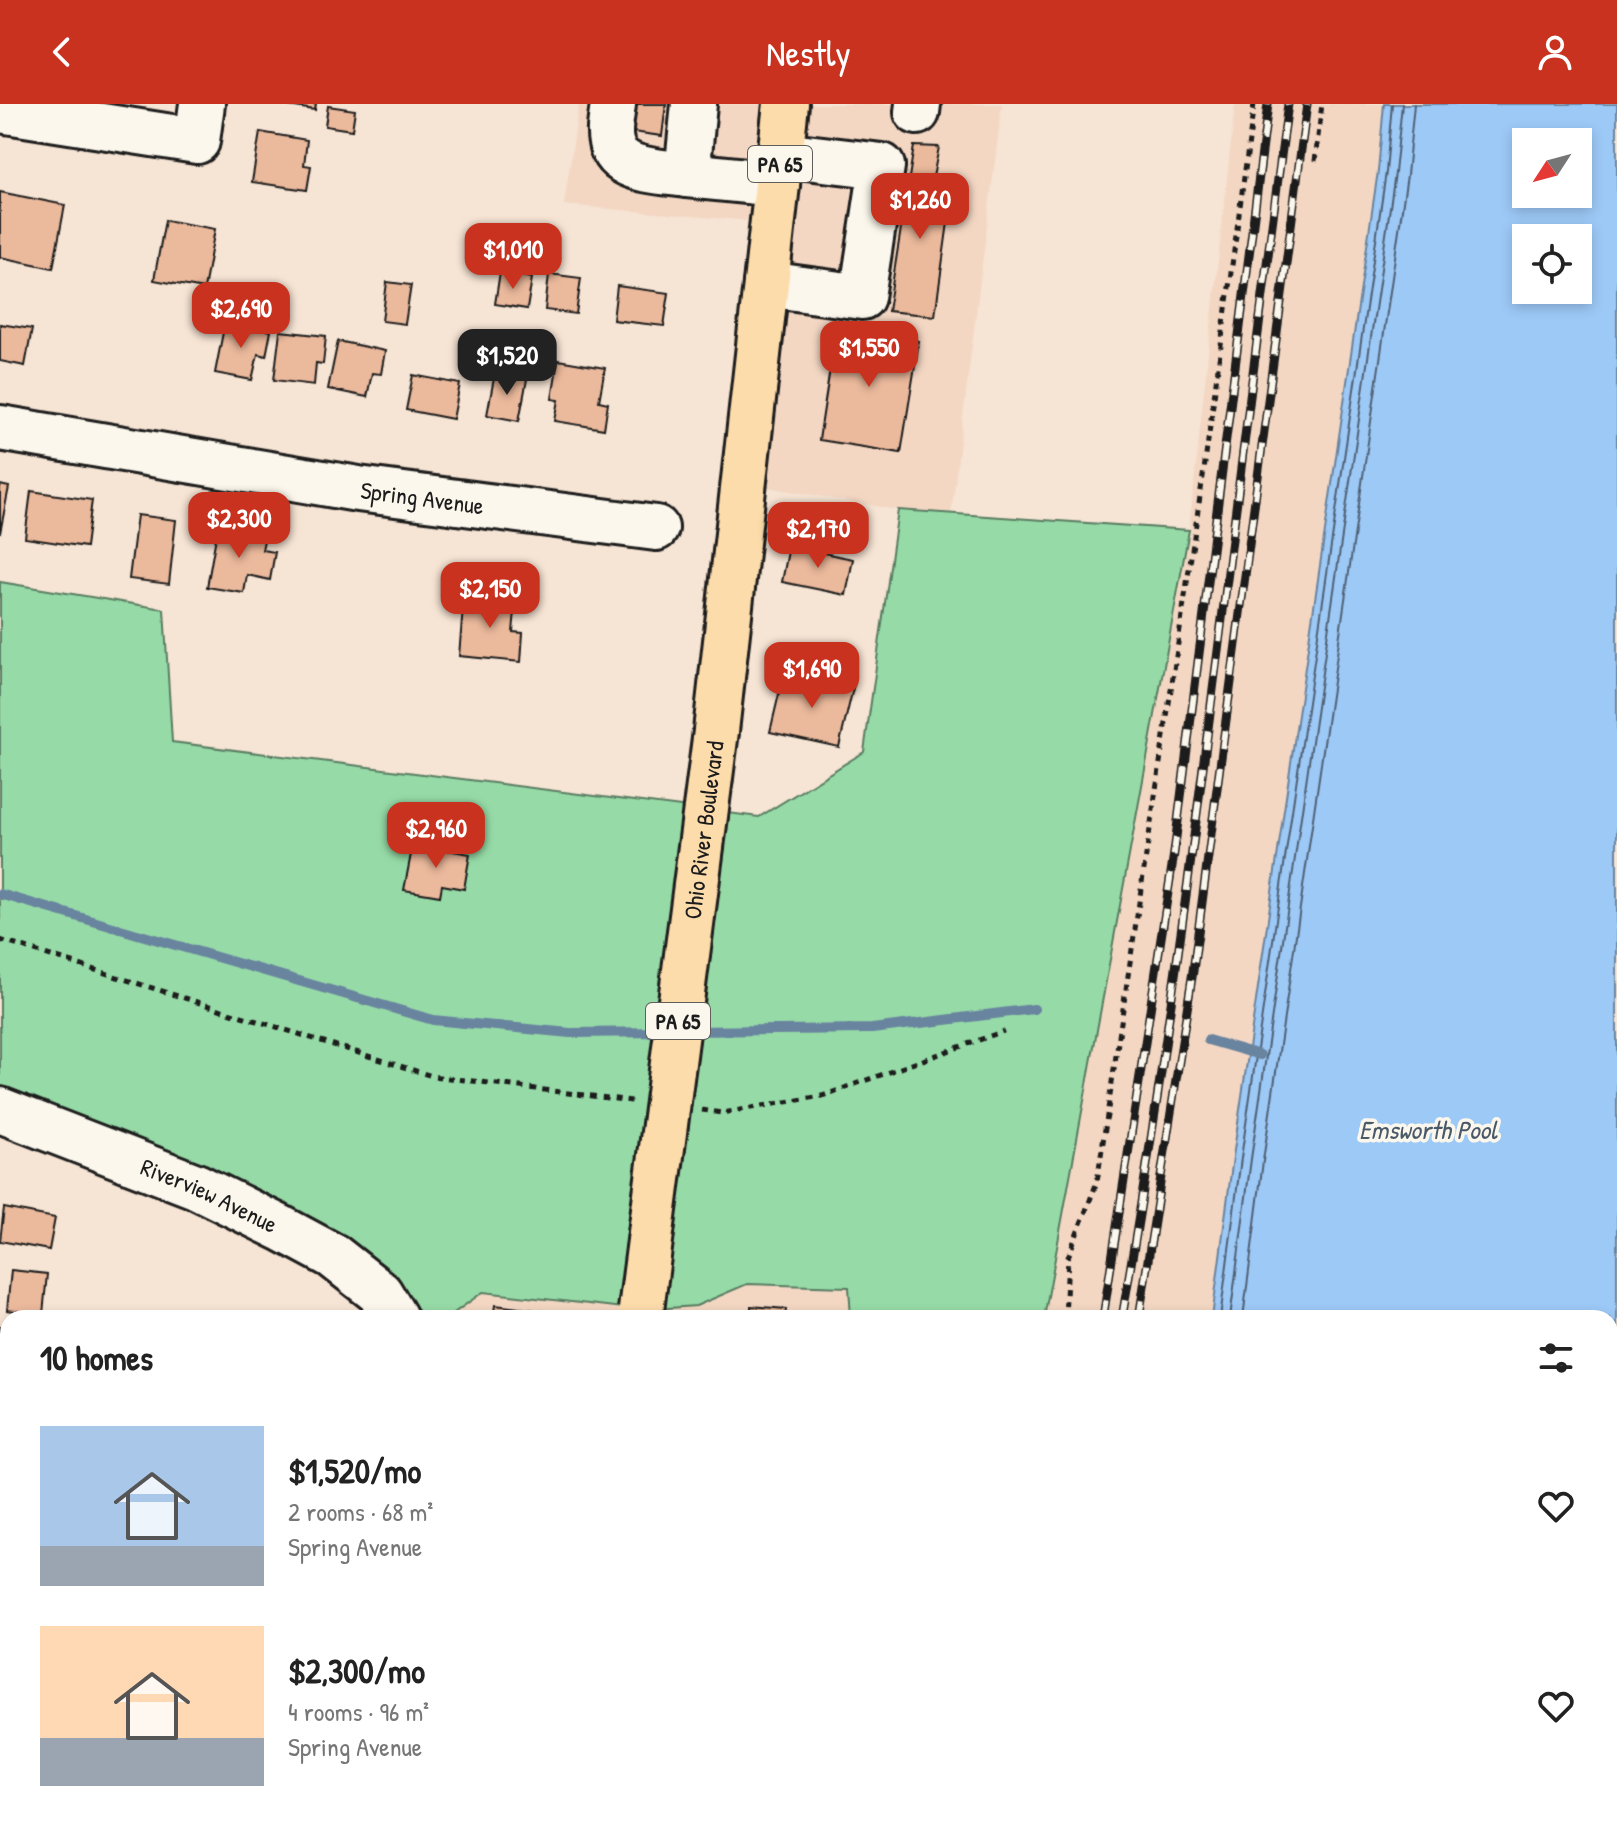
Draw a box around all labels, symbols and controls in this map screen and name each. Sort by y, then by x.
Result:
text: Nestly [766,28,851,77]
icon: back [40,30,84,74]
icon: person [1533,30,1577,74]
north arrow [1512,128,1592,208]
map controls [1512,128,1592,304]
road number: PA 65 [748,146,812,182]
pin: $1,260 [855,173,985,241]
text: $1,260 [889,181,951,216]
pin: $1,010 [448,223,578,291]
button: locate [1512,224,1592,304]
text: $1,010 [483,231,543,266]
pin: $2,690 [176,282,306,350]
text: $2,690 [210,290,272,325]
pin: $1,550 [804,321,934,389]
pin: $1,520 [442,329,572,397]
text: $1,550 [838,329,900,364]
text: $1,520 [476,337,538,372]
street label: Spring Avenue [359,474,486,521]
pin: $2,300 [174,492,304,560]
text: $2,300 [206,500,272,535]
pin: $2,170 [753,502,883,570]
text: $2,170 [786,510,850,545]
pin: $2,150 [425,562,555,630]
text: $2,150 [459,570,521,605]
pin: $1,690 [747,642,877,710]
text: $1,690 [782,650,842,685]
street label: Ohio River Boulevard [676,739,731,921]
pin: $2,960 [371,802,501,870]
text: $2,960 [405,810,467,845]
road number: PA 65 [646,1003,710,1039]
water label: Emsworth Pool [1359,1112,1498,1147]
street label: Riverview Avenue [136,1150,283,1240]
text: 10 homes [40,1335,153,1381]
icon: filters [1534,1336,1578,1380]
text: $1,520/mo [288,1448,421,1494]
icon: home [104,1458,200,1554]
icon: heart [1534,1484,1578,1528]
text: 2 rooms · 68 m² [288,1494,433,1529]
text: Spring Avenue [288,1529,422,1564]
text: $2,300/mo [288,1648,425,1694]
icon: home [104,1658,200,1754]
icon: heart [1534,1684,1578,1728]
text: 4 rooms · 96 m² [288,1694,429,1729]
text: Spring Avenue [288,1729,422,1764]

